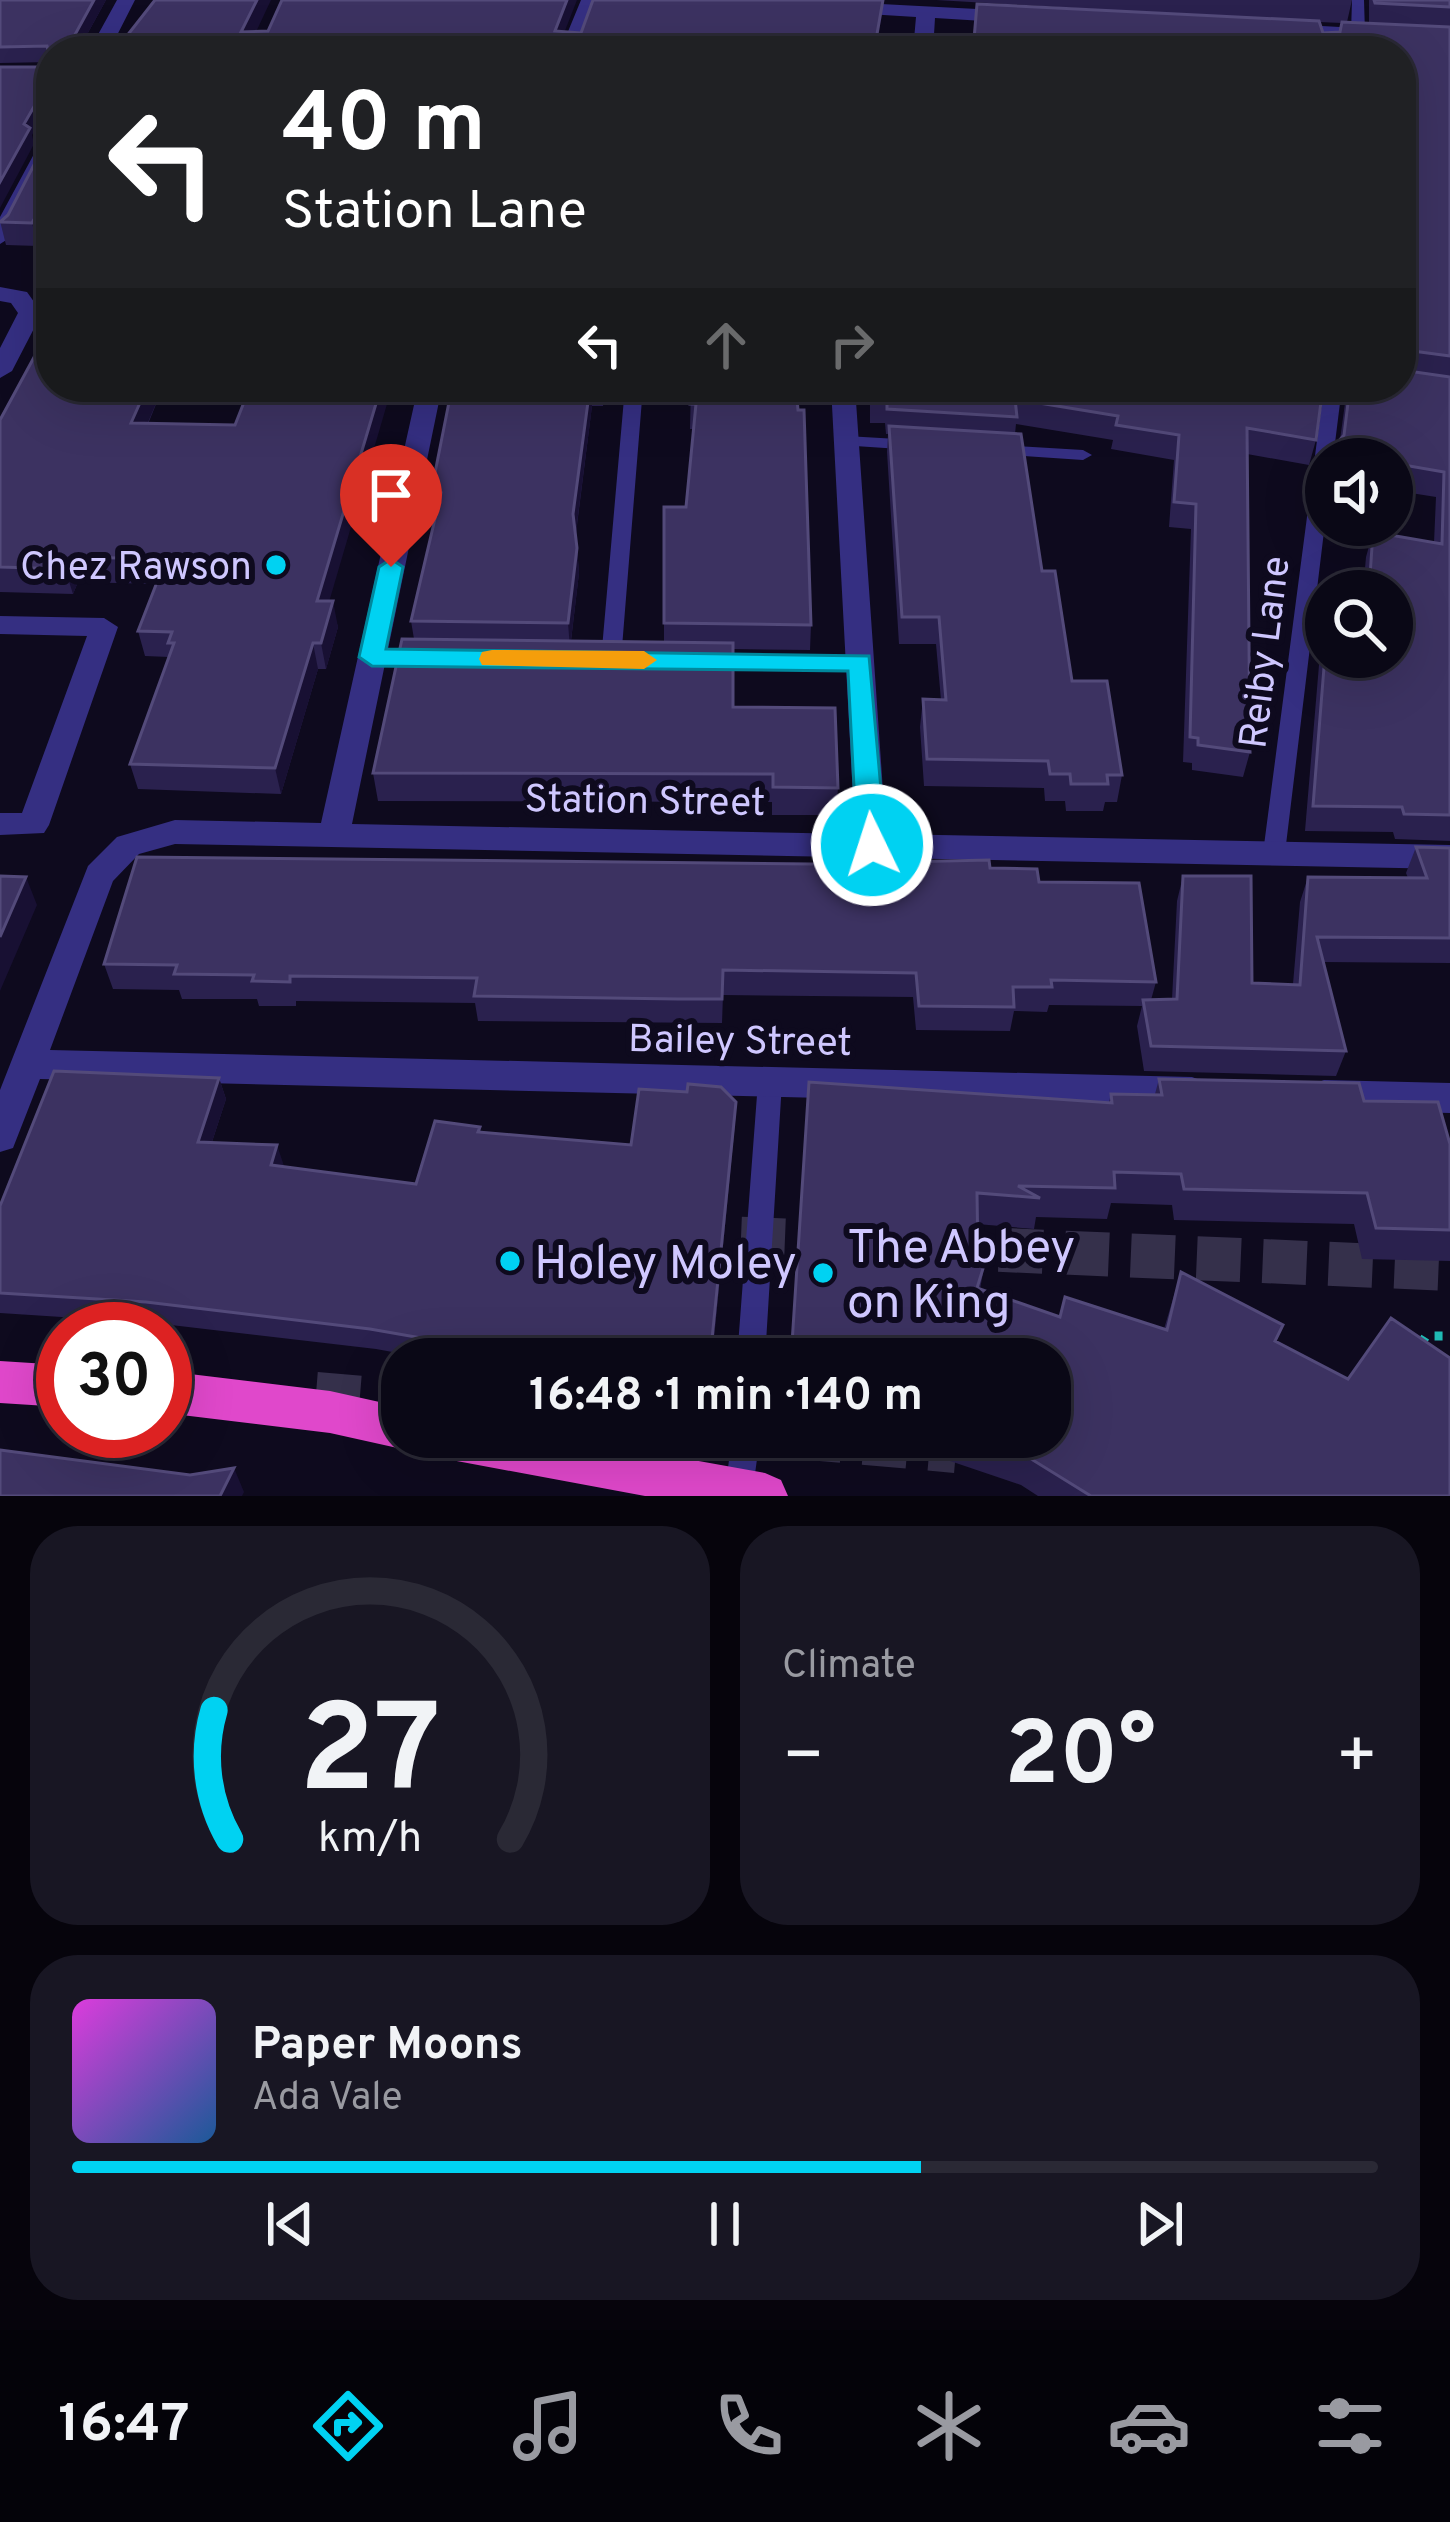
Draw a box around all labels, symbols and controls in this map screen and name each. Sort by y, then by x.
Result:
text: 40 m [282,75,486,181]
icon: left [84,84,240,240]
text: Station Lane [282,179,587,248]
icon: left [567,312,633,378]
icon: ahead [693,312,759,378]
icon: right [819,312,885,378]
map controls [1305,438,1413,678]
button: sound [1305,438,1413,546]
pin [340,444,442,567]
icon: arrive [358,462,424,528]
place label: Chez Rawson [20,545,252,594]
marker: Chez Rawson [263,552,289,578]
street label: Reiby Lane [1231,553,1304,752]
button: search [1305,570,1413,678]
street label: Station Street [524,777,766,830]
position arrow [809,782,935,908]
street label: Bailey Street [628,1017,852,1070]
place label: The Abbey on King [847,1220,1075,1335]
place label: Holey Moley [534,1236,797,1296]
marker: Holey Moley [497,1248,523,1274]
marker: The Abbey on King [810,1260,836,1286]
speed limit sign: 30 [36,1302,192,1458]
text: 16:48 · 1 min · 140 m [529,1369,923,1426]
text: Climate [782,1643,916,1692]
text: 27 [299,1678,441,1836]
text: 20° [1004,1703,1156,1816]
text: − [782,1718,825,1801]
text: + [1335,1718,1378,1801]
text: km/h [318,1812,422,1866]
text: Paper Moons [252,2018,523,2075]
text: Ada Vale [252,2075,403,2124]
icon: previous [257,2191,323,2257]
icon: pause [692,2191,758,2257]
icon: next [1127,2191,1193,2257]
icon: directions [306,2384,390,2468]
icon: music [506,2384,590,2468]
icon: phone [707,2384,791,2468]
icon: climate [907,2384,991,2468]
icon: car [1107,2384,1191,2468]
icon: filters [1308,2384,1392,2468]
text: 16:47 [58,2392,190,2461]

